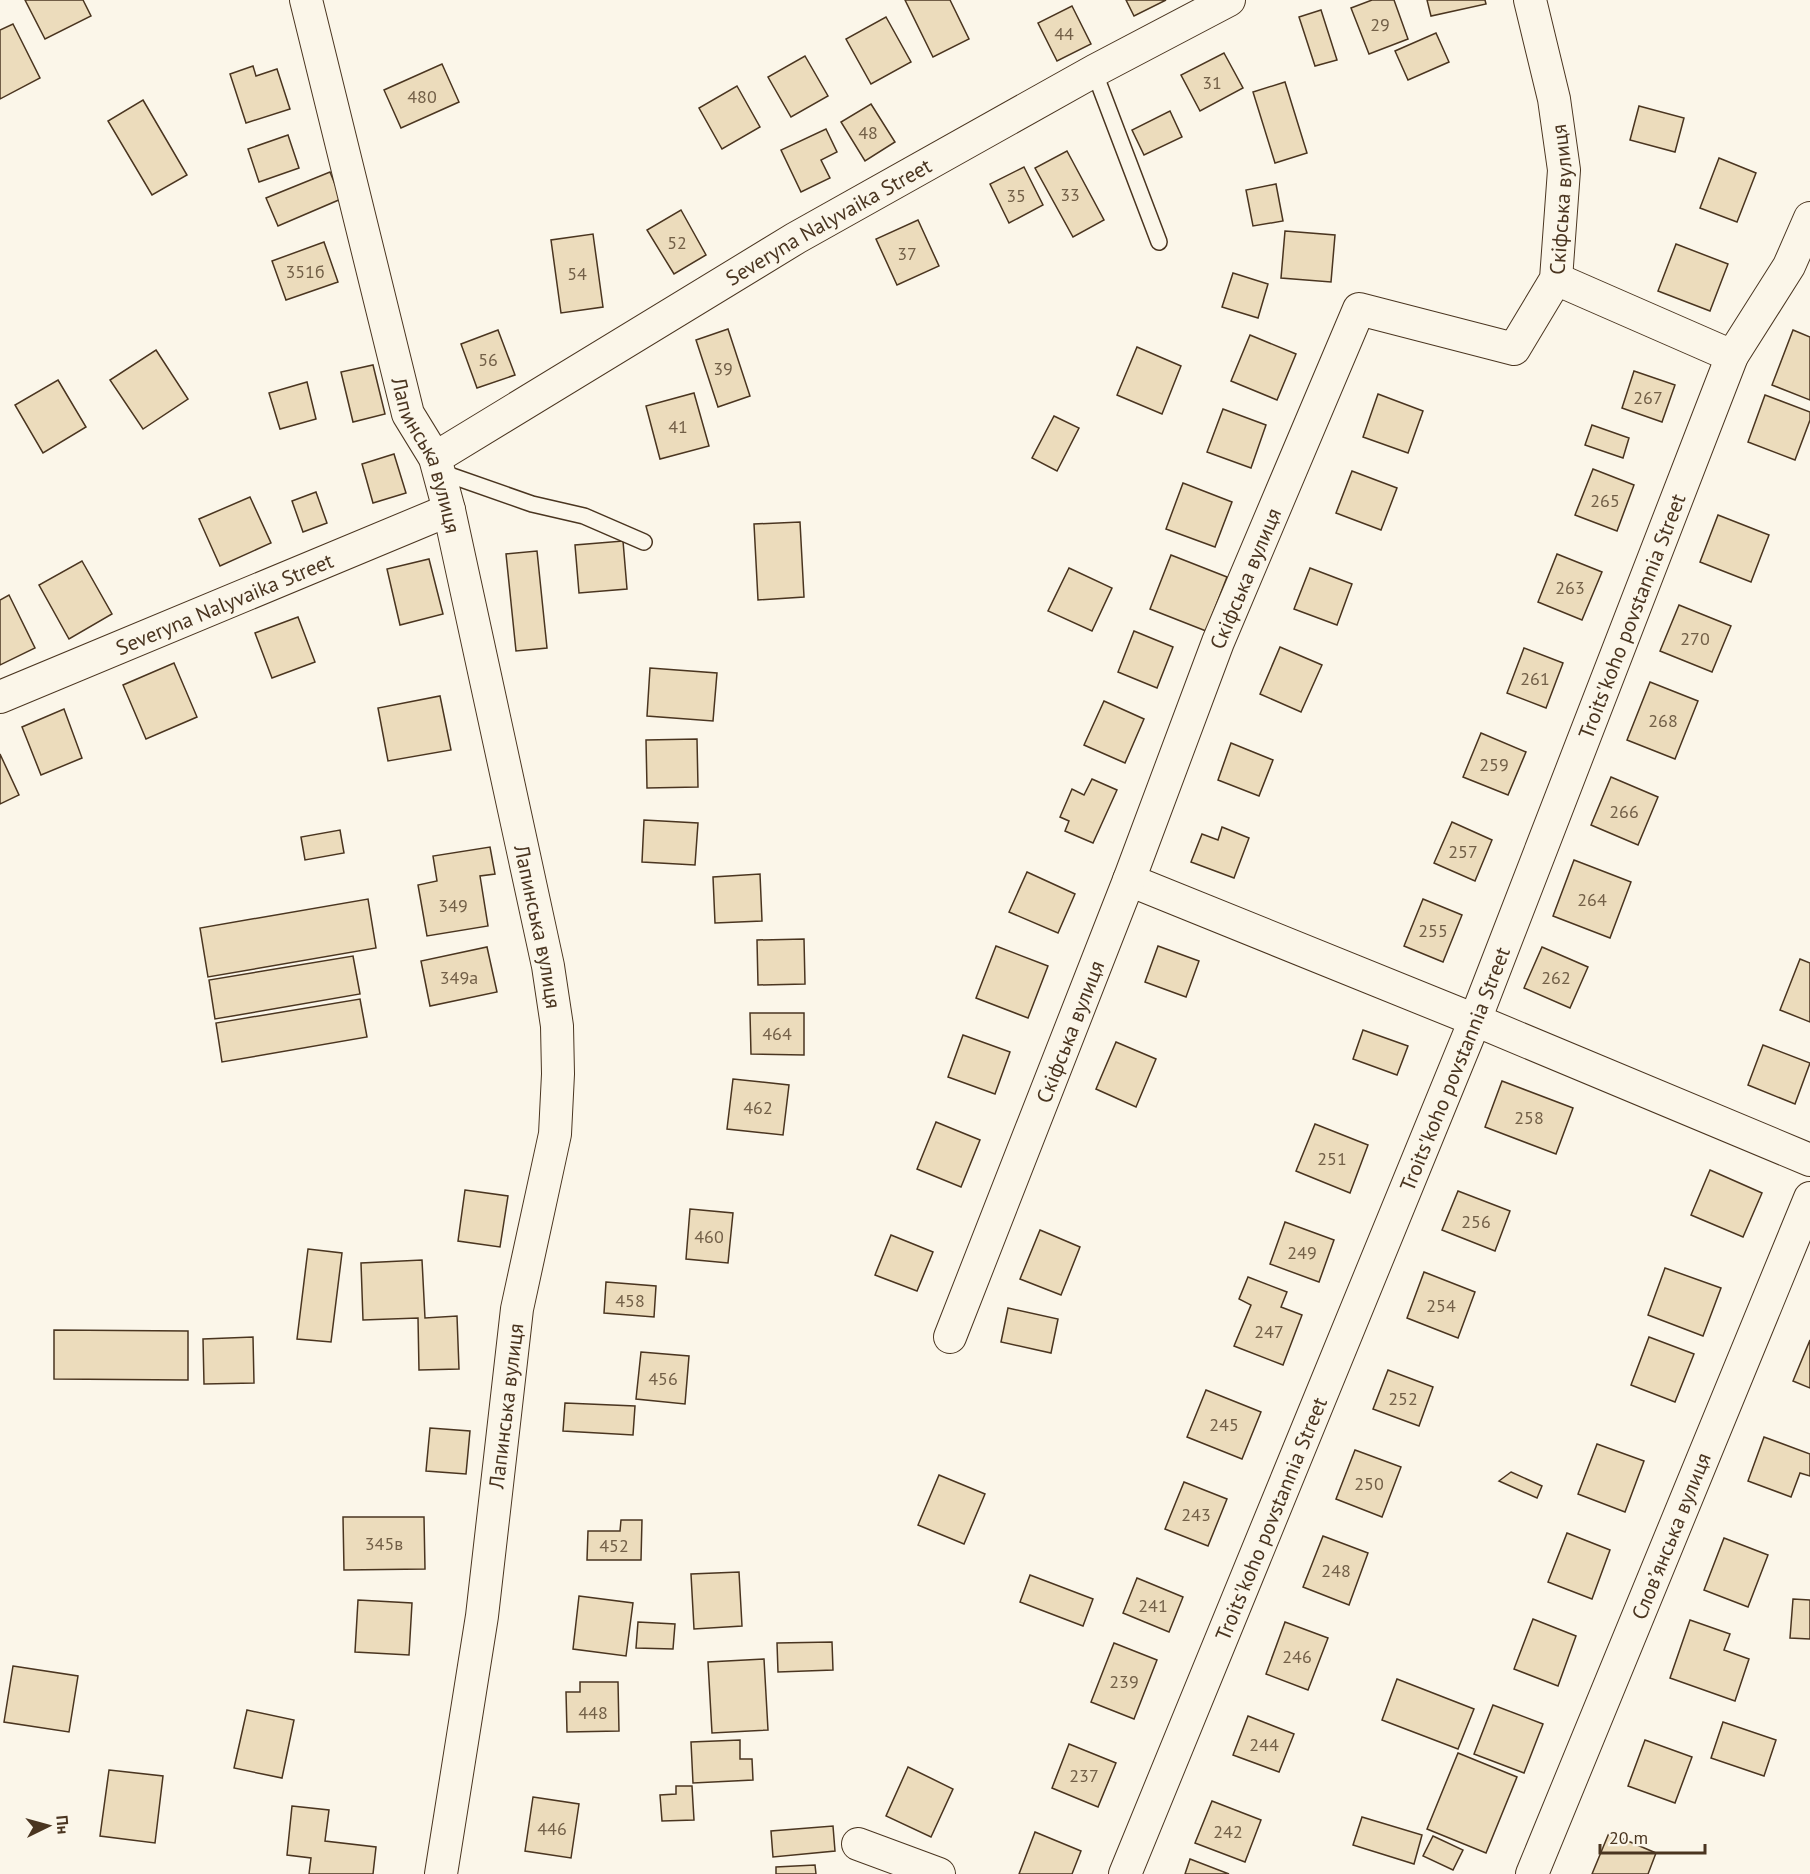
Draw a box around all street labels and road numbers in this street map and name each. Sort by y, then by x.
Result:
street label: Скіфська вулиця [1543,123,1578,276]
street label: Severyna Nalyvaika Street [720,152,936,291]
street label: Лапинська вулиця [386,373,467,536]
street label: Troits'koho povstannia Street [1572,490,1691,743]
street label: Скіфська вулиця [1203,504,1287,653]
street label: Severyna Nalyvaika Street [112,546,337,661]
street label: Лапинська вулиця [508,841,568,1010]
street label: Troits'koho povstannia Street [1393,943,1516,1195]
street label: Скіфська вулиця [1030,956,1110,1107]
street label: Лапинська вулиця [482,1322,530,1491]
street label: Troits'koho povstannia Street [1209,1393,1333,1644]
street label: Словʼянська вулиця [1625,1449,1717,1623]

